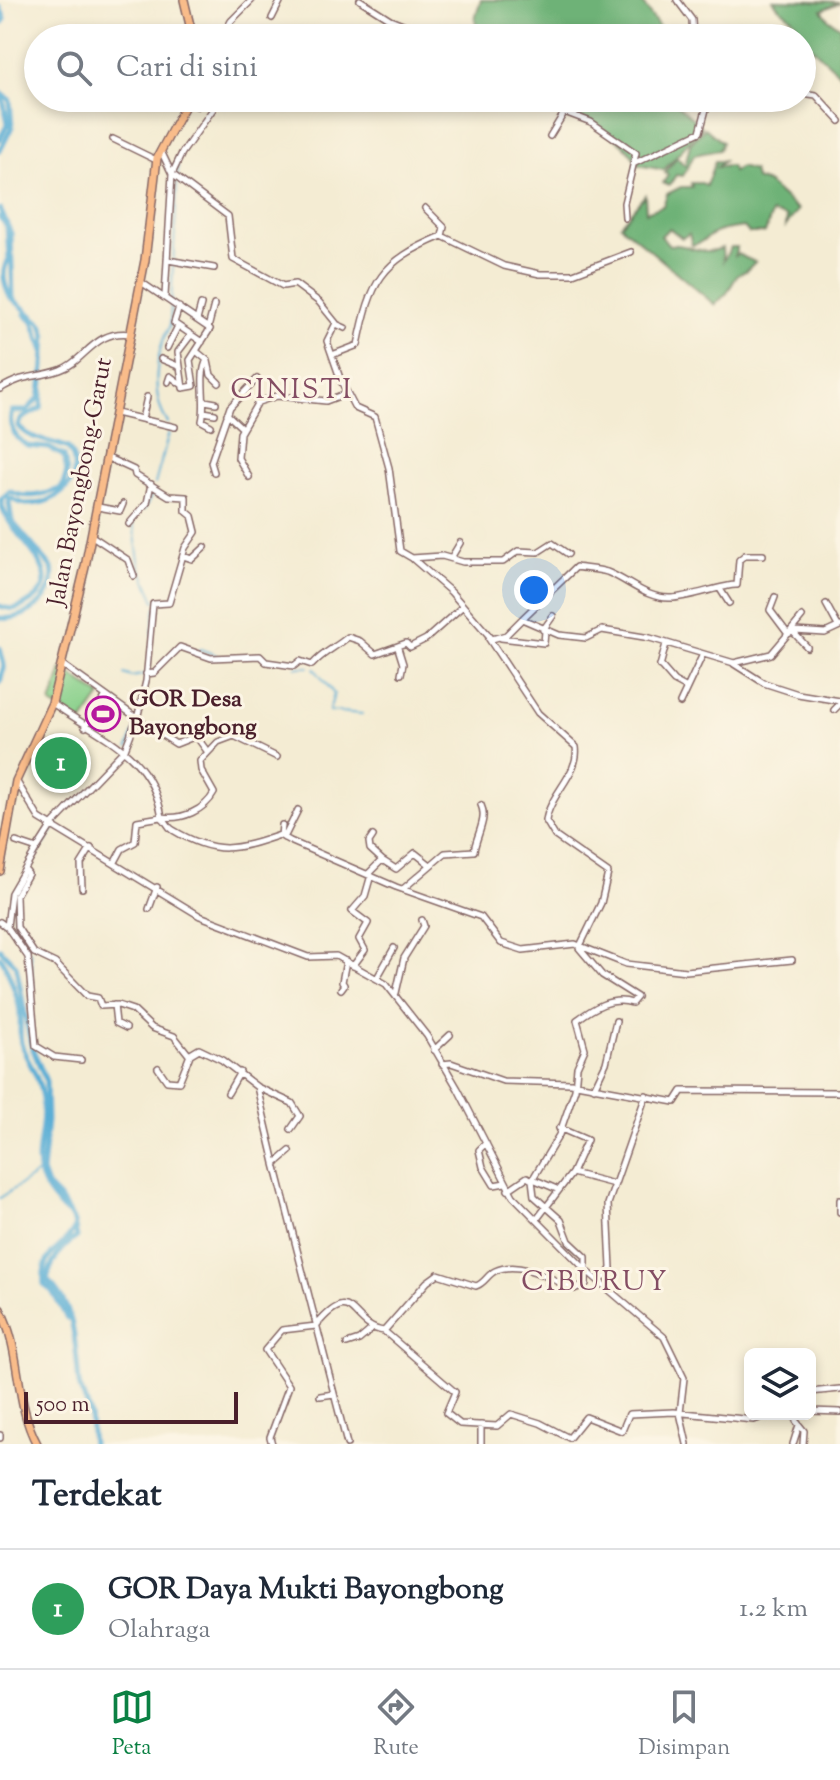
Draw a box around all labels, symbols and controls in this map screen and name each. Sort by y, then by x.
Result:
search box [24,24,816,112]
icon: search [52,46,96,90]
text: Cari di sini [116,47,258,90]
street label: Jalan Bayongbong-Garut [40,355,122,611]
district label: CINISTI [231,371,353,411]
your location [514,570,554,610]
place label: GOR Desa Bayongbong [129,683,257,745]
sports icon: GOR Desa Bayongbong [84,695,122,733]
pin: 1 [35,733,87,793]
district label: CIBURUY [521,1263,669,1303]
map controls [744,1348,816,1420]
button: layers [744,1348,816,1420]
scale bar [24,1388,238,1424]
text: 500 m [36,1390,90,1422]
text: Terdekat [32,1472,162,1521]
text: GOR Daya Mukti Bayongbong [108,1569,504,1612]
text: 1 [54,1591,62,1628]
text: 1.2 km [739,1591,808,1628]
text: Olahraga [108,1612,210,1649]
tab: Peta [110,1685,154,1765]
tab: Rute [373,1685,419,1765]
tab: Disimpan [638,1685,730,1765]

